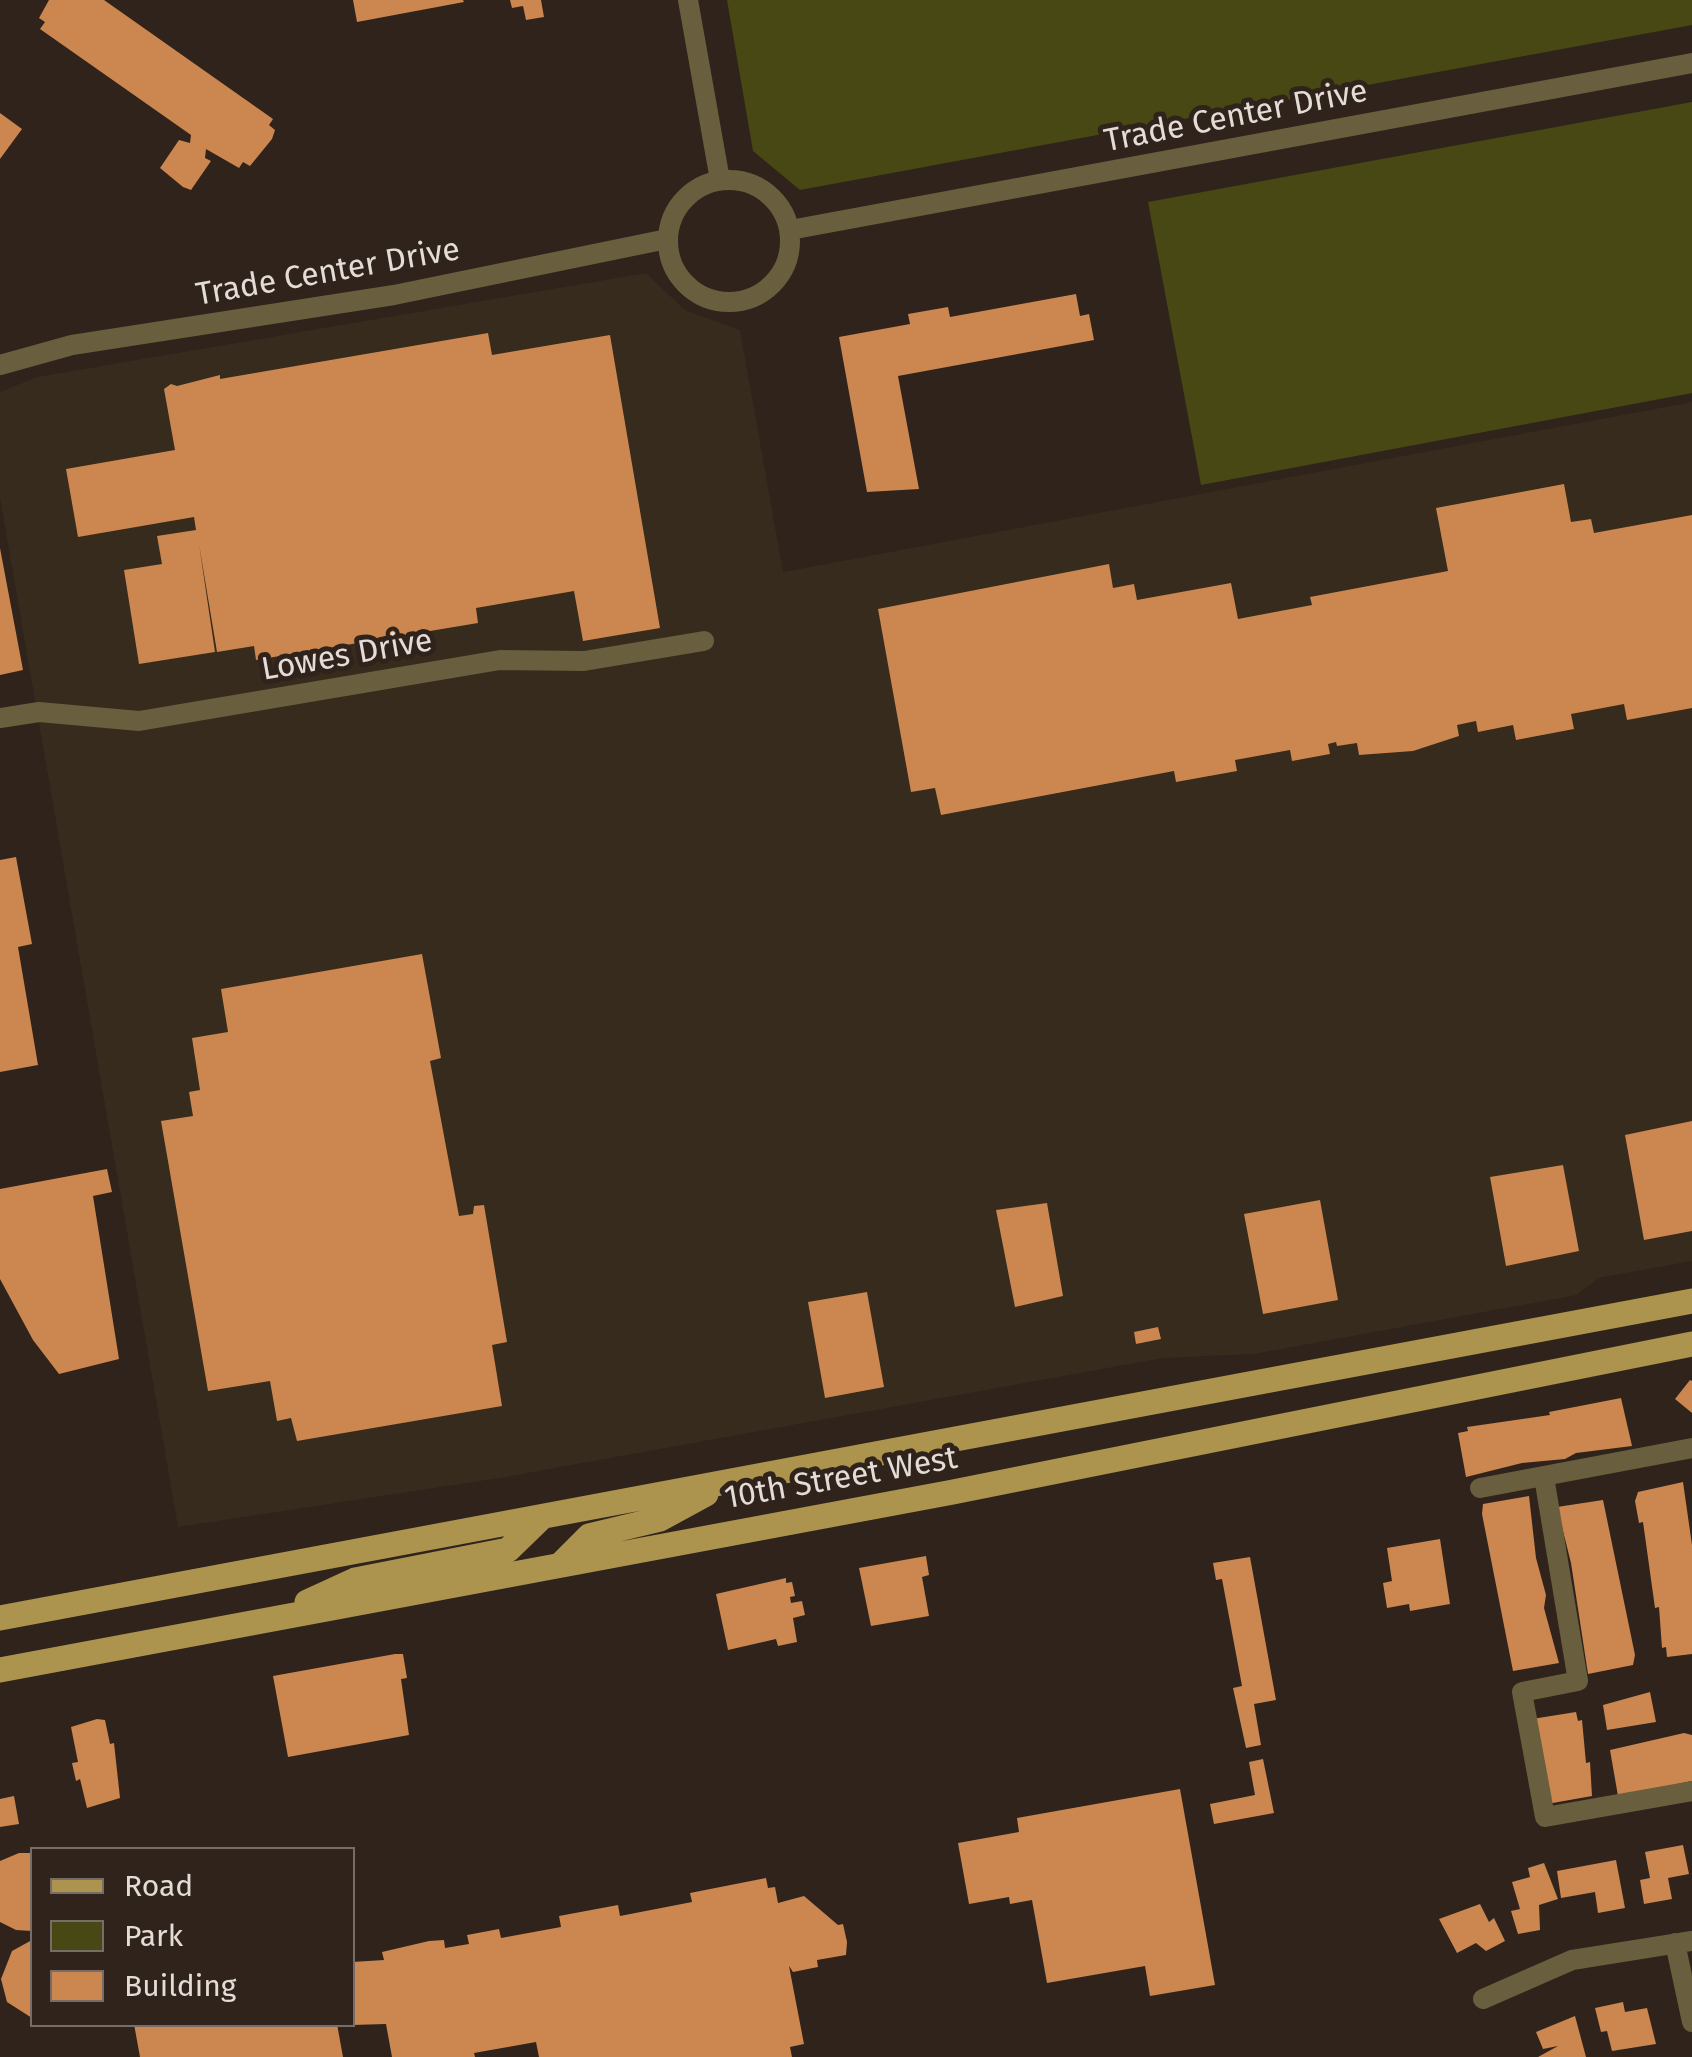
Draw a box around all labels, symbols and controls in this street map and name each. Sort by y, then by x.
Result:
street label: Trade Center Drive [1101,73,1371,161]
street label: Trade Center Drive [193,231,463,315]
street label: Lowes Drive [259,622,435,690]
street label: 10th Street West [722,1440,960,1518]
legend [30,1847,355,2027]
text: Road [124,1868,193,1904]
text: Park [124,1918,183,1954]
text: Building [124,1968,236,2004]

